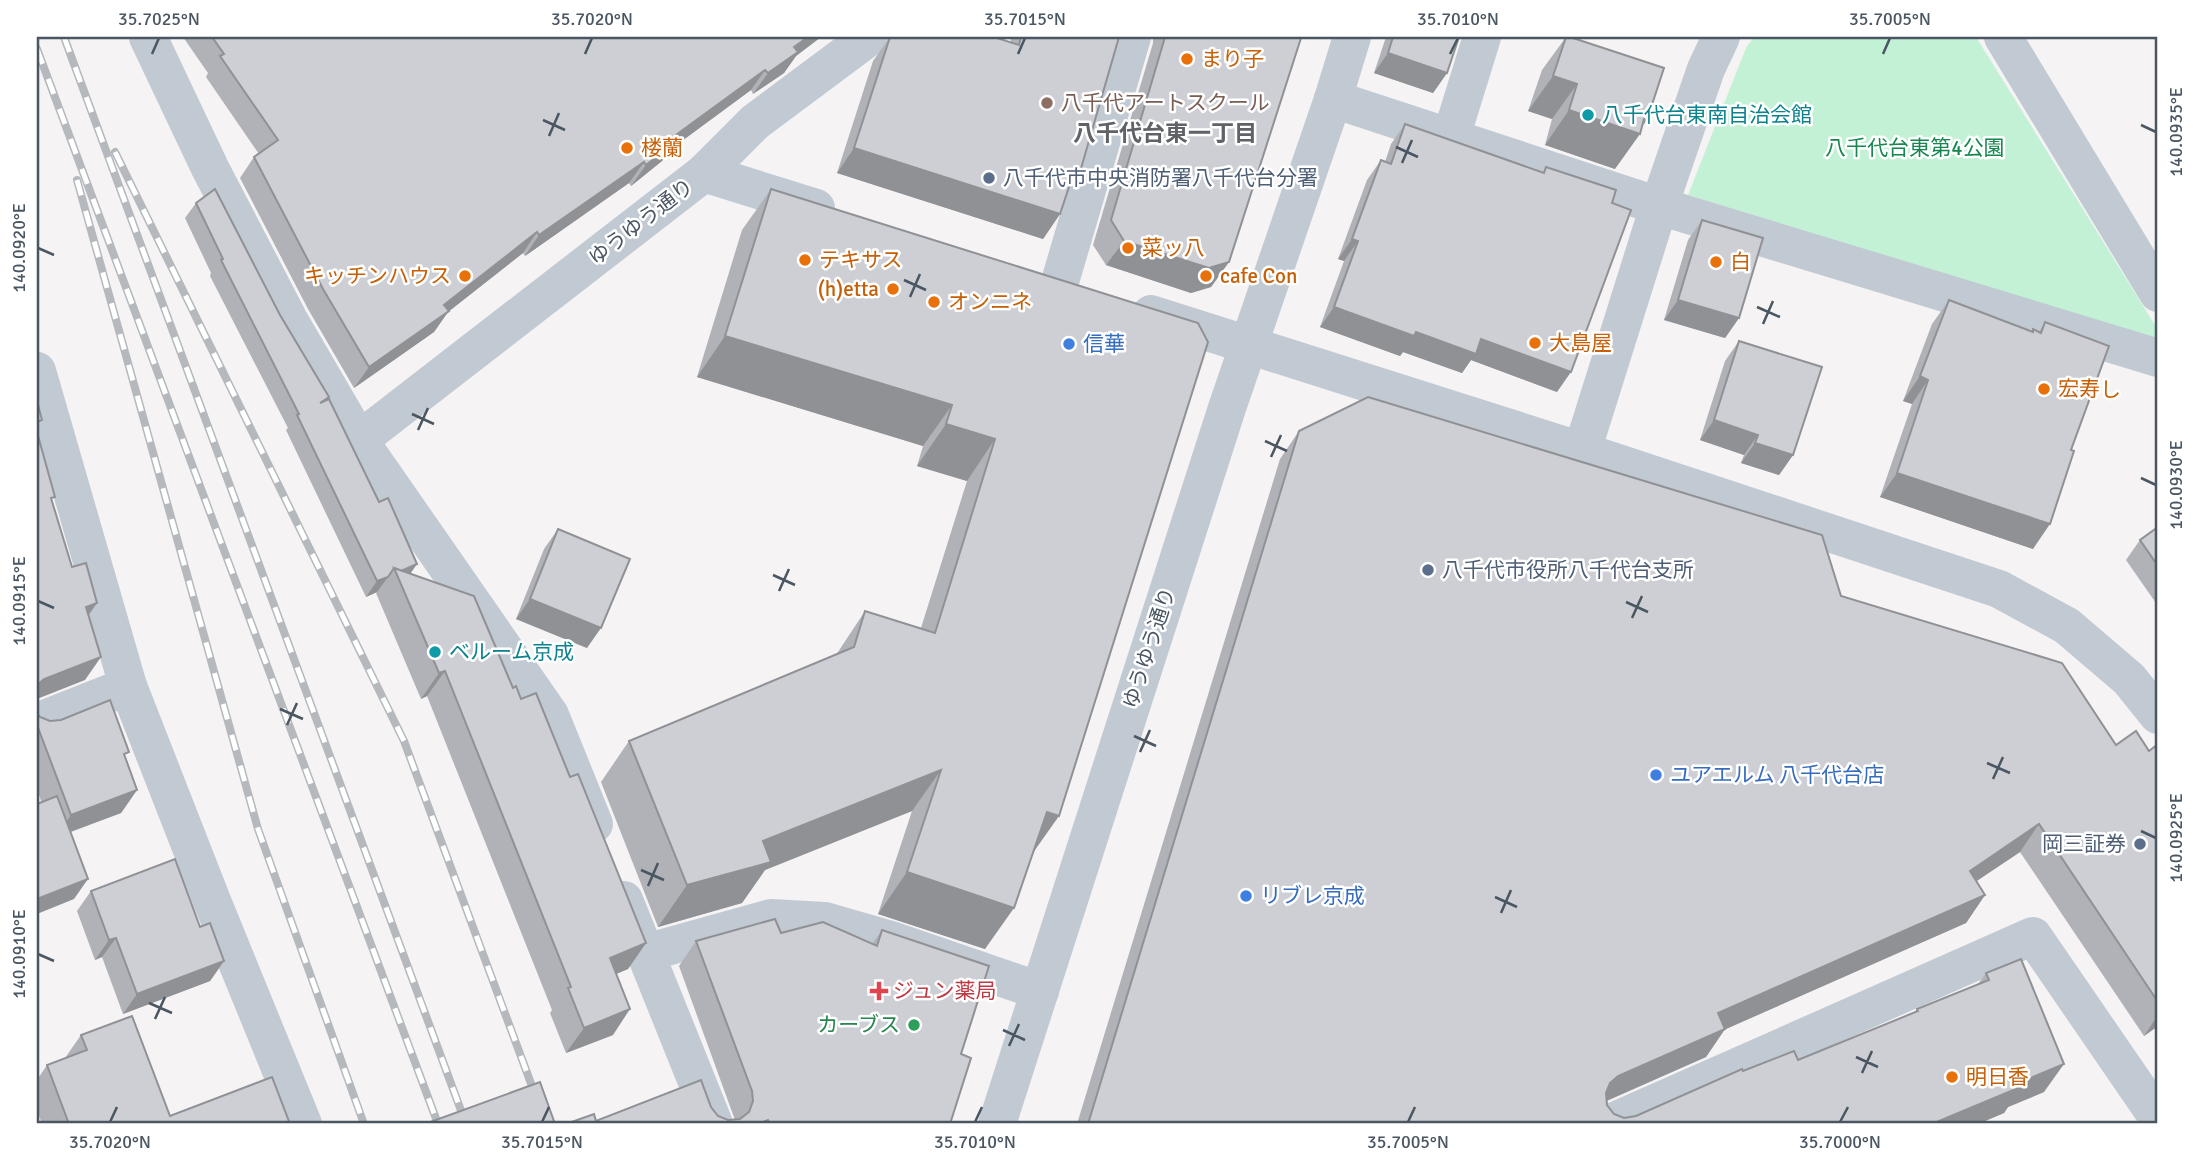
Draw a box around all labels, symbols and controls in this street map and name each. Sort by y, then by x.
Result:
text: 35.7025°N [118,8,200,30]
text: 35.7020°N [551,8,633,30]
text: 35.7015°N [984,8,1066,30]
text: 35.7010°N [1417,8,1499,30]
text: 35.7005°N [1849,8,1931,30]
place label: まり子 [1201,46,1264,72]
marker: まり子 [1179,51,1195,67]
text: 140.0935°E [2165,87,2187,177]
place label: 八千代アートスクール [1061,90,1270,116]
marker: 八千代アートスクール [1039,95,1055,111]
place label: 八千代台東南自治会館 [1602,102,1812,128]
marker: 八千代台東南自治会館 [1580,107,1596,123]
district label: 八千代台東一丁目 [1073,119,1257,148]
place label: 楼蘭 [641,135,683,161]
park label: 八千代台東第4公園 [1825,135,2005,161]
marker: 楼蘭 [619,140,635,156]
place label: 八千代市中央消防署八千代台分署 [1003,165,1318,191]
marker: 八千代市中央消防署八千代台分署 [981,170,997,186]
street label: ゆうゆう通り [583,173,699,271]
text: 140.0920°E [8,203,30,293]
place label: 菜ッ八 [1142,235,1205,261]
marker: 菜ッ八 [1120,240,1136,256]
place label: テキサス [819,247,903,273]
place label: 白 [1730,249,1751,275]
marker: テキサス [797,252,813,268]
marker: 白 [1708,254,1724,270]
place label: キッチンハウス [304,263,451,289]
place label: cafe Con [1220,263,1297,289]
marker: キッチンハウス [457,268,473,284]
marker: cafe Con [1198,268,1214,284]
place label: (h)etta [818,276,879,302]
marker: (h)etta [885,281,901,297]
place label: オンニネ [948,289,1032,315]
marker: オンニネ [926,294,942,310]
place label: 大島屋 [1549,330,1612,356]
place label: 信華 [1083,331,1125,357]
marker: 大島屋 [1527,335,1543,351]
marker: 信華 [1061,336,1077,352]
place label: 宏寿し [2058,376,2121,402]
marker: 宏寿し [2036,381,2052,397]
text: 140.0930°E [2165,440,2187,530]
text: 140.0915°E [8,556,30,646]
place label: 八千代市役所八千代台支所 [1442,557,1694,583]
marker: 八千代市役所八千代台支所 [1420,562,1436,578]
street label: ゆうゆう通り [1117,584,1181,712]
place label: ベルーム京成 [449,639,574,665]
marker: ベルーム京成 [427,644,443,660]
place label: ユアエルム 八千代台店 [1670,762,1884,788]
marker: ユアエルム 八千代台店 [1648,767,1664,783]
text: 140.0925°E [2165,793,2187,883]
place label: 岡三証券 [2042,831,2126,857]
marker: 岡三証券 [2132,836,2148,852]
place label: リブレ京成 [1260,883,1365,909]
marker: リブレ京成 [1238,888,1254,904]
text: 140.0910°E [8,909,30,999]
place label: ジュン薬局 [893,978,997,1004]
marker: ジュン薬局 [871,983,887,999]
place label: カーブス [817,1012,900,1038]
marker: カーブス [906,1017,922,1033]
place label: 明日香 [1966,1064,2029,1090]
marker: 明日香 [1944,1069,1960,1085]
text: 35.7020°N [69,1131,151,1153]
text: 35.7015°N [501,1131,583,1153]
text: 35.7010°N [934,1131,1016,1153]
text: 35.7005°N [1367,1131,1449,1153]
text: 35.7000°N [1799,1131,1881,1153]

